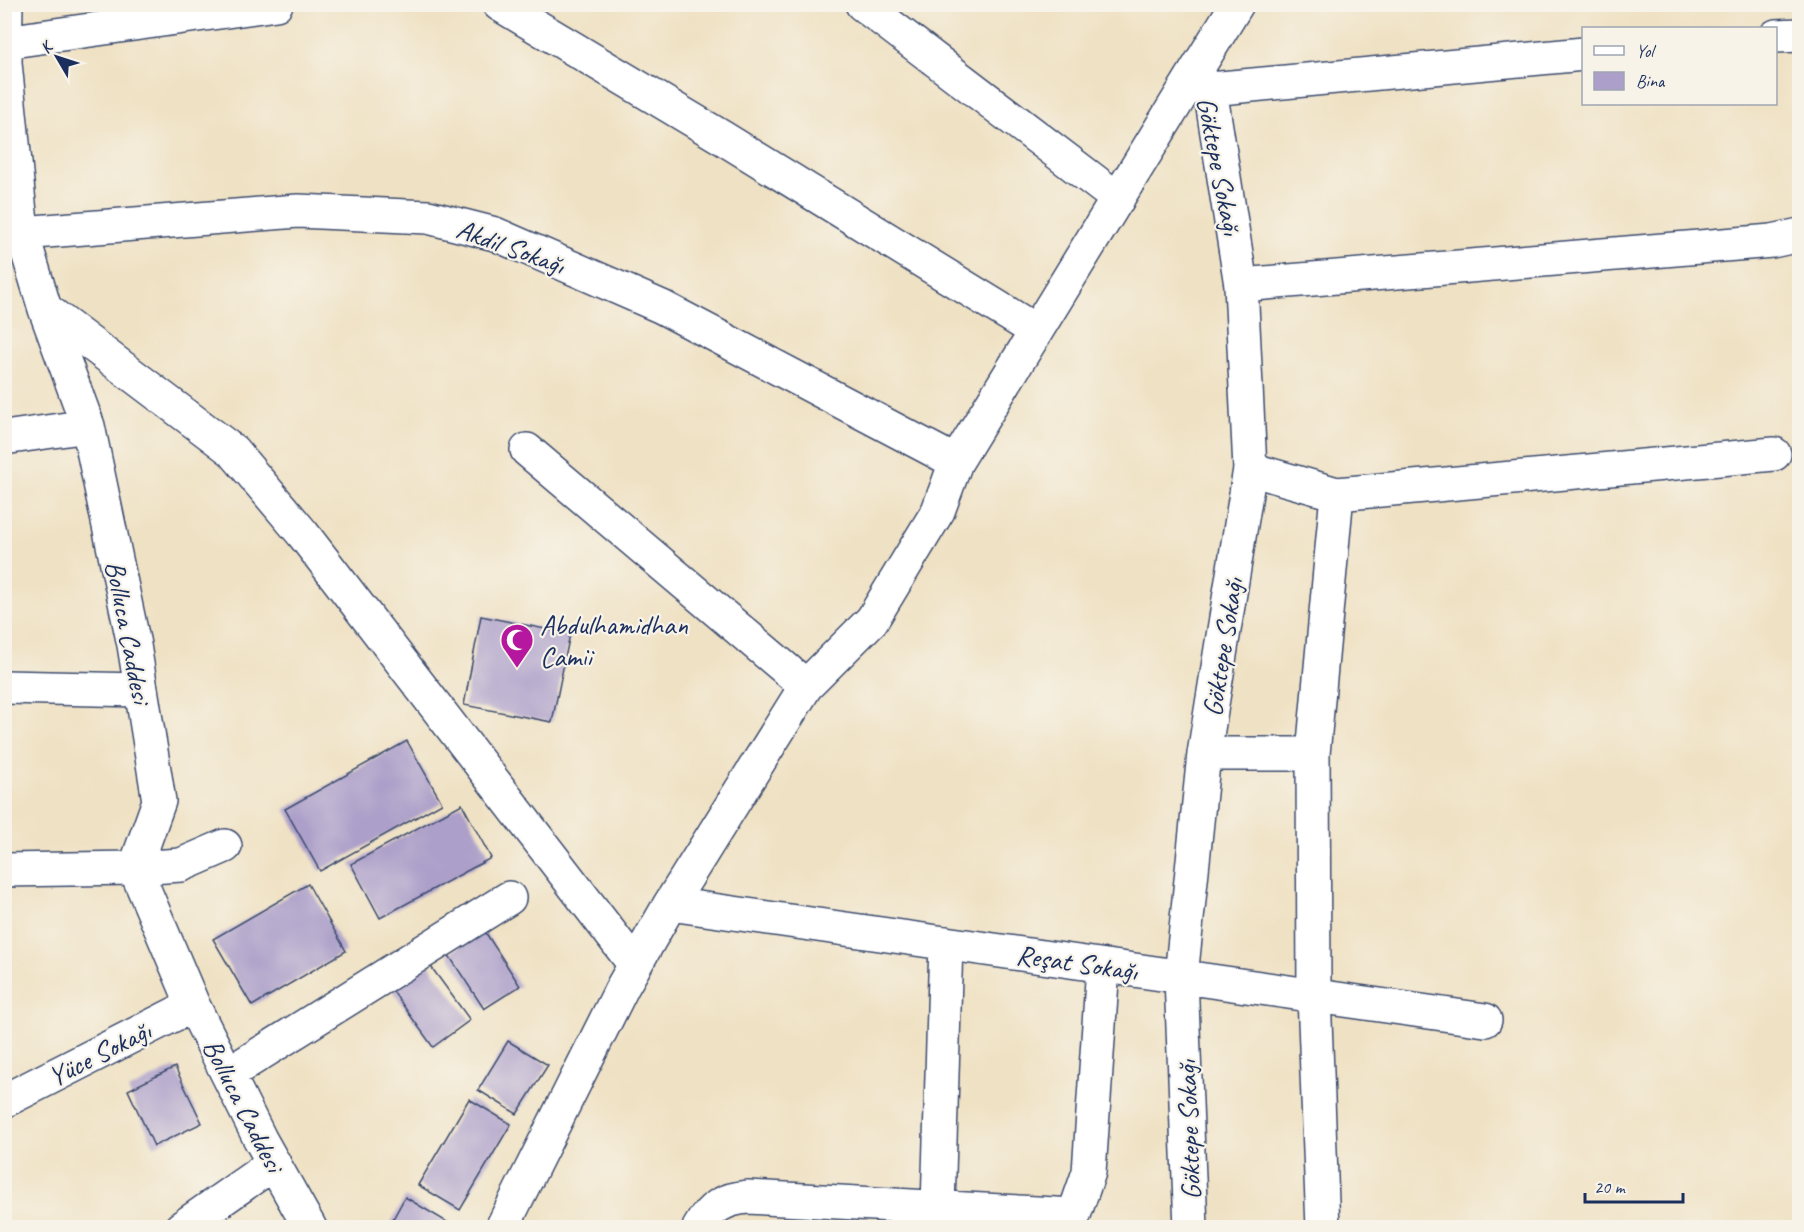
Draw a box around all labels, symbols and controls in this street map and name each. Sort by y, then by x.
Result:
north arrow [27,27,87,87]
legend [1582,27,1777,105]
text: K [36,36,59,58]
text: Yol [1636,40,1656,62]
text: Bina [1636,70,1666,92]
street label: Göktepe Sokağı [1189,94,1250,240]
street label: Akdil Sokağı [452,211,571,283]
street label: Bolluca Caddesi [98,558,160,710]
street label: Göktepe Sokağı [1194,574,1251,719]
place label: Abdulhamidhan Camii [540,607,688,674]
mosque icon: Abdulhamidhan Camii [499,622,535,669]
street label: Reşat Sokağı [1014,937,1142,989]
street label: Yüce Sokağı [42,1012,158,1094]
street label: Bolluca Caddesi [195,1033,294,1181]
street label: Göktepe Sokağı [1169,1058,1208,1200]
scale bar [1585,1166,1682,1204]
text: 20 m [1594,1176,1627,1198]

